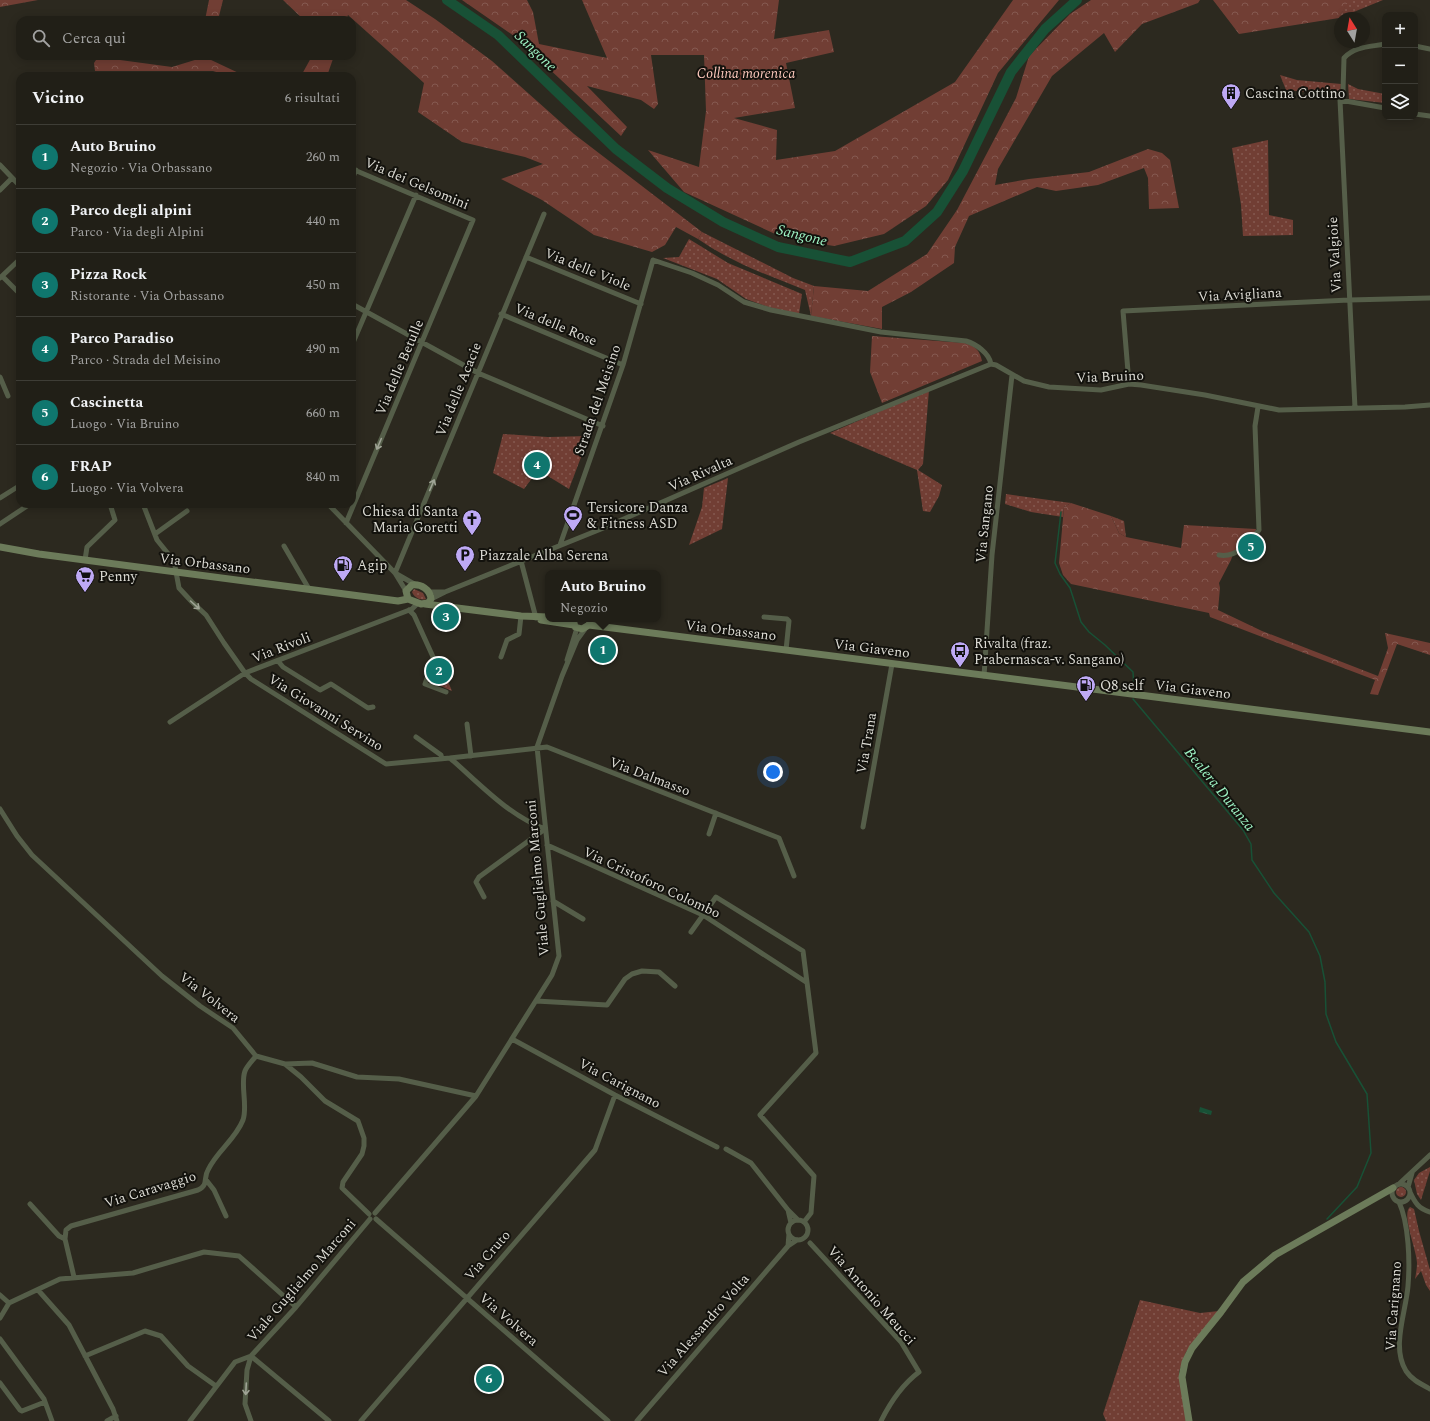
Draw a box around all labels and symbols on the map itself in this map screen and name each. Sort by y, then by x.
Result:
north arrow [1334,12,1370,48]
water label: Sangone [509,25,562,78]
park label: Collina morenica [697,63,795,84]
building icon: Cascina Cottino [1220,82,1242,110]
place label: Cascina Cottino [1245,83,1345,104]
street label: Via dei Gelsomini [361,152,472,215]
street label: Via Valgioie [1322,216,1347,294]
water label: Sangone [774,218,830,253]
street label: Via delle Viole [542,243,634,296]
street label: Via Avigliana [1198,282,1283,307]
street label: Via delle Rose [511,298,601,351]
street label: Via delle Betulle [370,316,429,418]
street label: Via delle Acacie [430,339,487,439]
street label: Strada del Meisino [569,342,626,459]
street label: Via Bruino [1076,365,1144,388]
one-way arrow [375,437,383,449]
pin: 4 [524,450,550,480]
street label: Via Rivalta [665,450,736,497]
one-way arrow [428,480,436,492]
street label: Via Sangano [970,484,999,564]
place label: Tersicore Danza & Fitness ASD [587,497,688,534]
place label: Chiesa di Santa Maria Goretti [362,501,458,538]
sports icon: Tersicore Danza & Fitness ASD [562,504,584,532]
church icon: Chiesa di Santa Maria Goretti [461,508,483,536]
pin: 5 [1238,532,1264,562]
parking icon: Piazzale Alba Serena [454,544,476,572]
place label: Piazzale Alba Serena [479,545,608,566]
street label: Via Orbassano [158,548,251,579]
fuel station icon: Agip [332,554,354,582]
place label: Agip [357,555,387,576]
supermarket icon: Penny [74,565,96,593]
place label: Penny [99,566,139,587]
one-way arrow [190,600,200,609]
pin: 3 [433,602,459,632]
street label: Via Orbassano [684,615,777,646]
street label: Via Rivoli [249,627,314,668]
street label: Via Giaveno [833,633,911,664]
place label: Rivalta (fraz. Prabernasca-v. Sangano) [974,633,1124,670]
pin: 1 [590,635,616,665]
bus stop icon: Rivalta (fraz. Prabernasca-v. Sangano) [949,640,971,668]
pin: 2 [426,656,452,686]
street label: Via Giovanni Servino [264,668,387,756]
fuel station icon: Q8 self [1075,674,1097,702]
street label: Via Giaveno [1154,674,1232,705]
place label: Q8 self [1100,675,1145,696]
street label: Via Trana [851,711,882,775]
water label: Bealera Duranza [1178,742,1261,837]
street label: Via Dalmasso [606,751,693,802]
your location [763,762,783,782]
street label: Viale Guglielmo Marconi [520,799,555,957]
street label: Via Cristoforo Colombo [580,841,724,924]
street label: Via Volvera [175,967,245,1028]
street label: Via Carignano [575,1053,665,1114]
street label: Via Caravaggio [102,1166,199,1213]
street label: Viale Guglielmo Marconi [242,1214,361,1346]
street label: Via Cruto [459,1225,515,1285]
street label: Via Antonio Meucci [822,1241,921,1350]
street label: Via Carignano [1380,1260,1407,1352]
street label: Via Alessandro Volta [653,1269,754,1382]
street label: Via Volvera [474,1288,543,1351]
pin: 6 [476,1364,502,1394]
one-way arrow [242,1382,249,1395]

